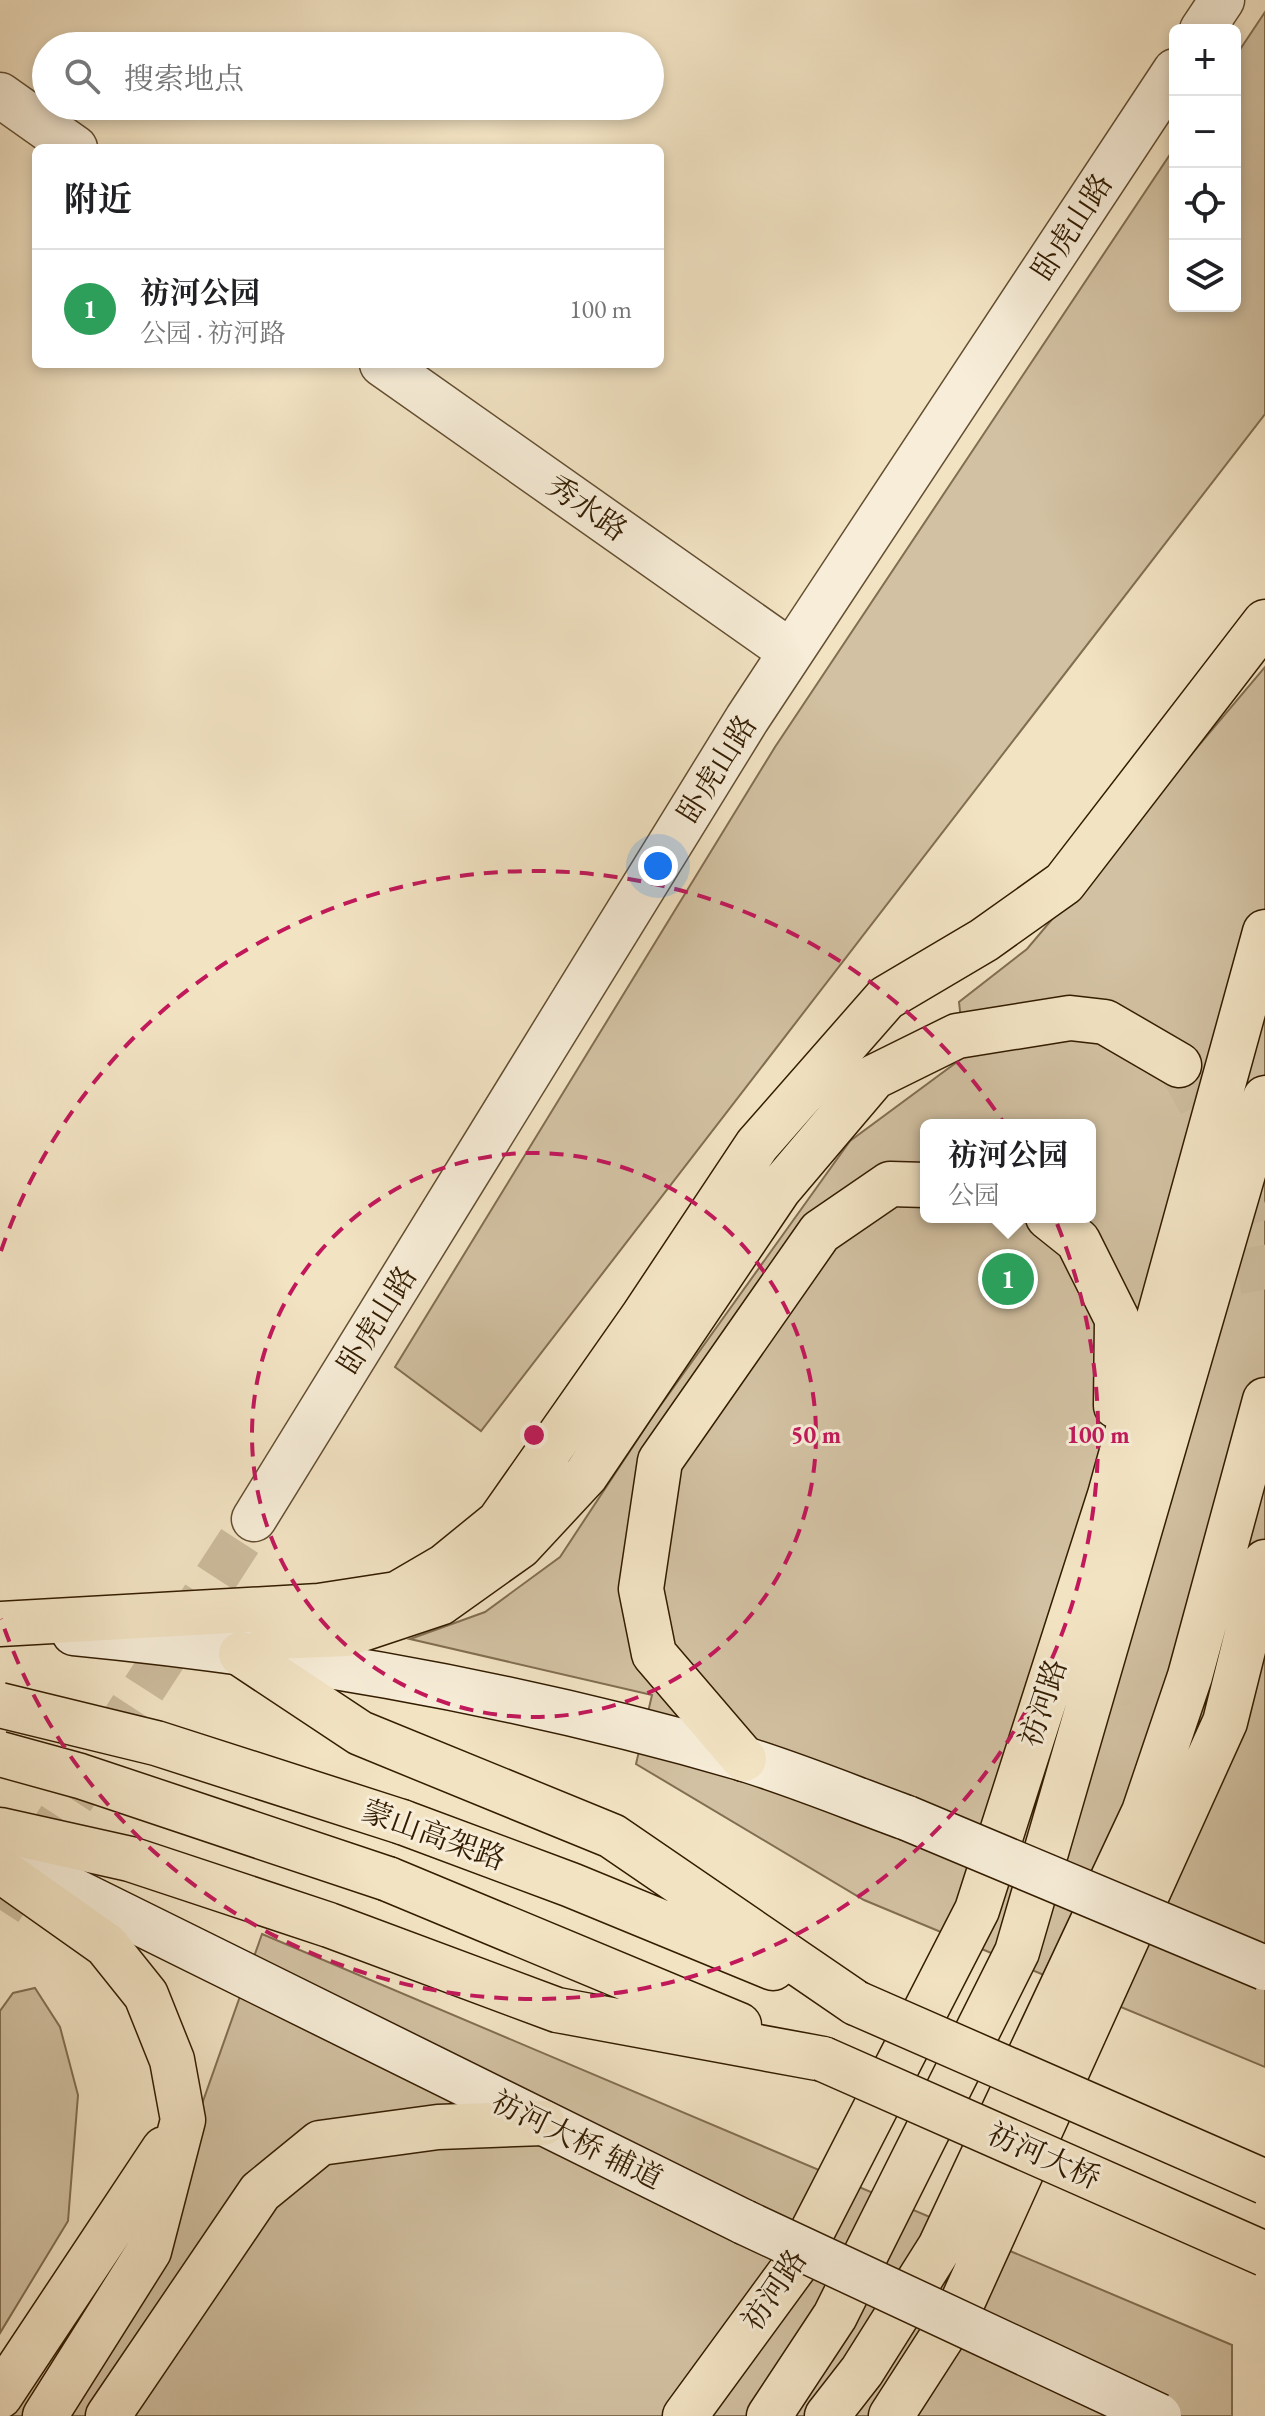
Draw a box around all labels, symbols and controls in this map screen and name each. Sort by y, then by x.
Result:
map controls [1169,24,1241,312]
button: + [1169,24,1241,96]
search box [32,32,664,120]
icon: search [60,54,104,98]
text: 搜索地点 [124,59,244,98]
button: − [1169,96,1241,168]
street label: 卧虎山路 [1023,166,1121,288]
button: locate [1169,168,1241,240]
text: 附近 [64,177,132,221]
button: layers [1169,240,1241,312]
text: 祊河公园 [140,273,260,312]
text: 1 [83,292,97,326]
text: 100 m [569,292,632,326]
text: 公园 · 祊河路 [140,316,286,350]
street label: 秀水路 [539,466,635,549]
street label: 卧虎山路 [668,708,765,830]
your location [638,846,678,886]
popup [920,1119,1096,1223]
text: 祊河公园 [948,1135,1068,1174]
text: 公园 [948,1178,1000,1212]
pin: 1 [982,1249,1034,1309]
street label: 卧虎山路 [328,1259,425,1381]
text: 50 m [791,1419,841,1450]
text: 100 m [1066,1419,1130,1450]
centre of rings [520,1421,548,1449]
street label: 祊河路 [1010,1654,1075,1752]
street label: 蒙山高架路 [357,1791,511,1879]
street label: 祊河大桥 辅道 [485,2081,669,2198]
street label: 祊河大桥 [981,2113,1107,2198]
street label: 祊河路 [732,2242,815,2338]

